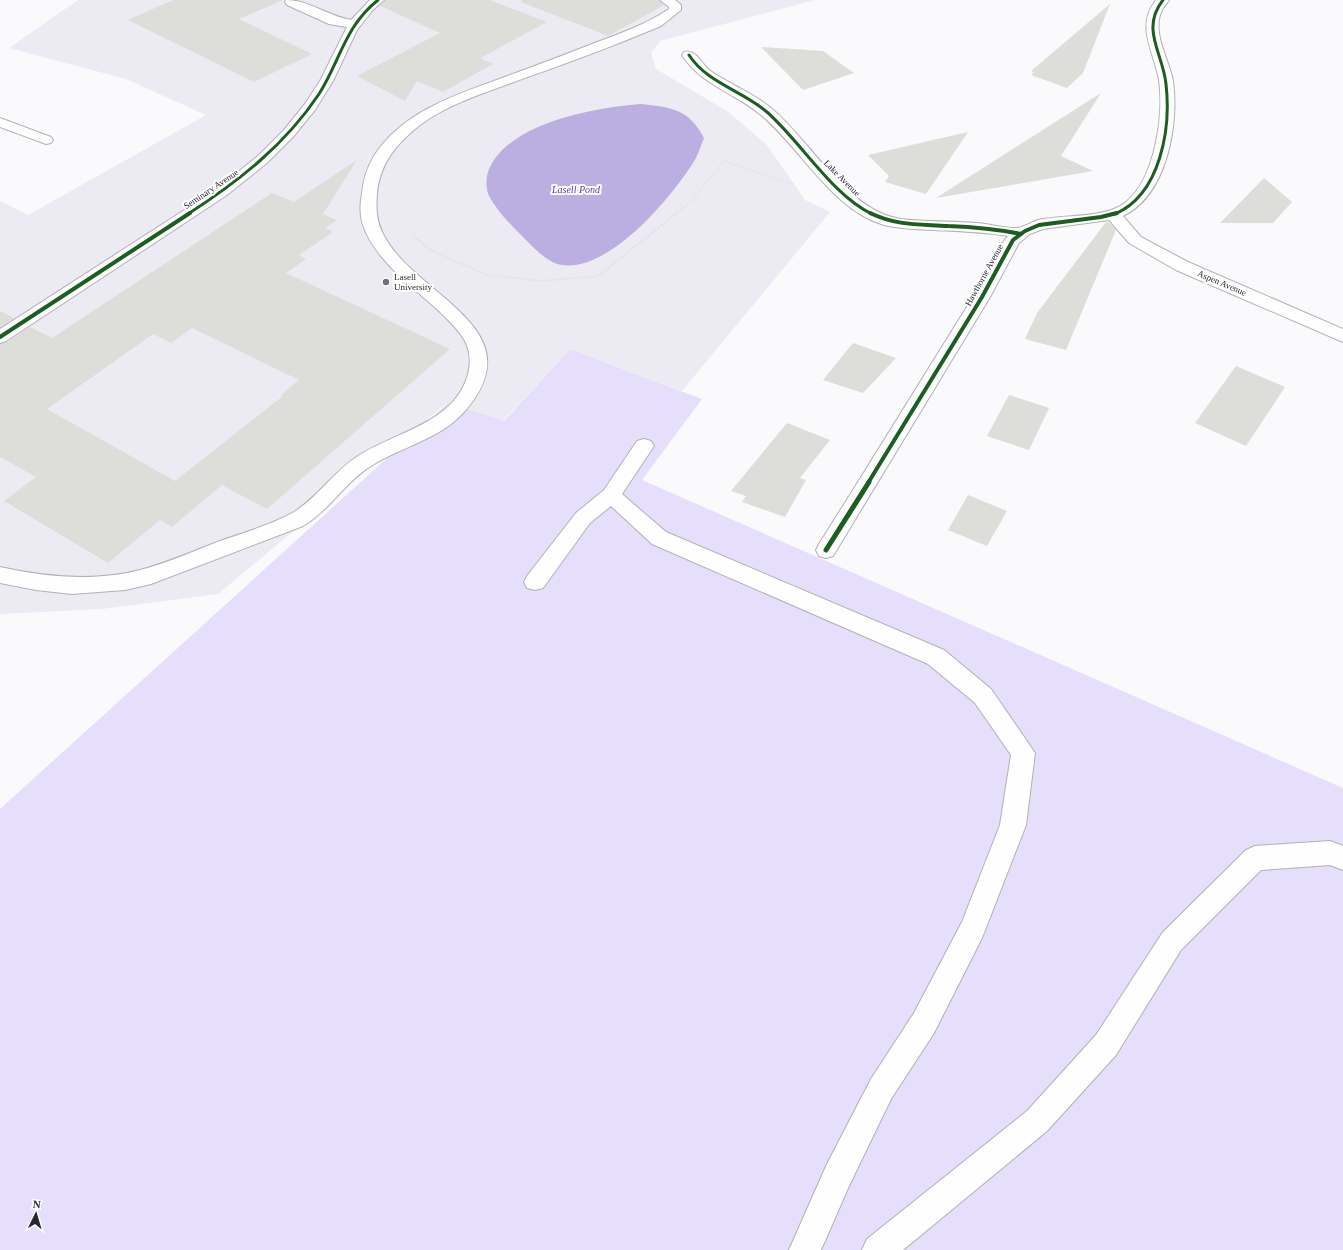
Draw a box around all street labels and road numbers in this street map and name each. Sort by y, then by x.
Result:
street label: Lake Avenue [822,158,862,198]
street label: Seminary Avenue [182,167,240,211]
street label: Hawthorne Avenue [963,242,1005,308]
street label: Aspen Avenue [1196,268,1248,298]

